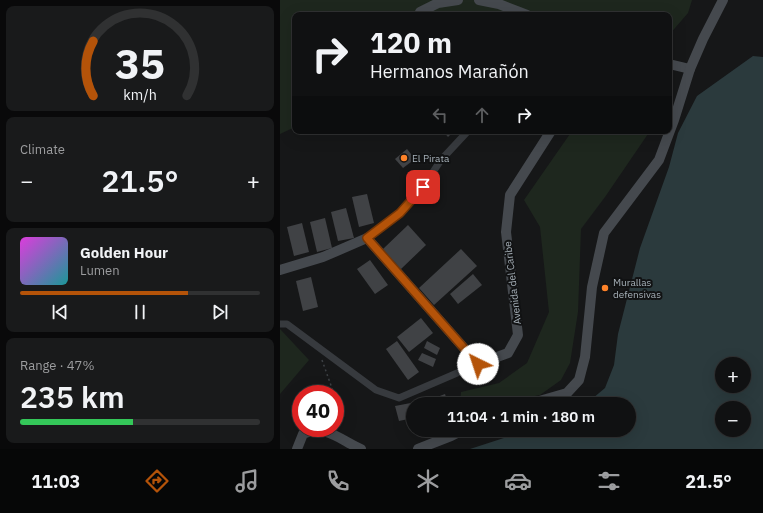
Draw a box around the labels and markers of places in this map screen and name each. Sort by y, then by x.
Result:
place label: El Pirata [412,152,450,165]
marker: El Pirata [399,153,409,163]
pin [406,170,440,204]
place label: Murallas defensivas [613,276,661,301]
marker: Murallas defensivas [600,283,610,293]

